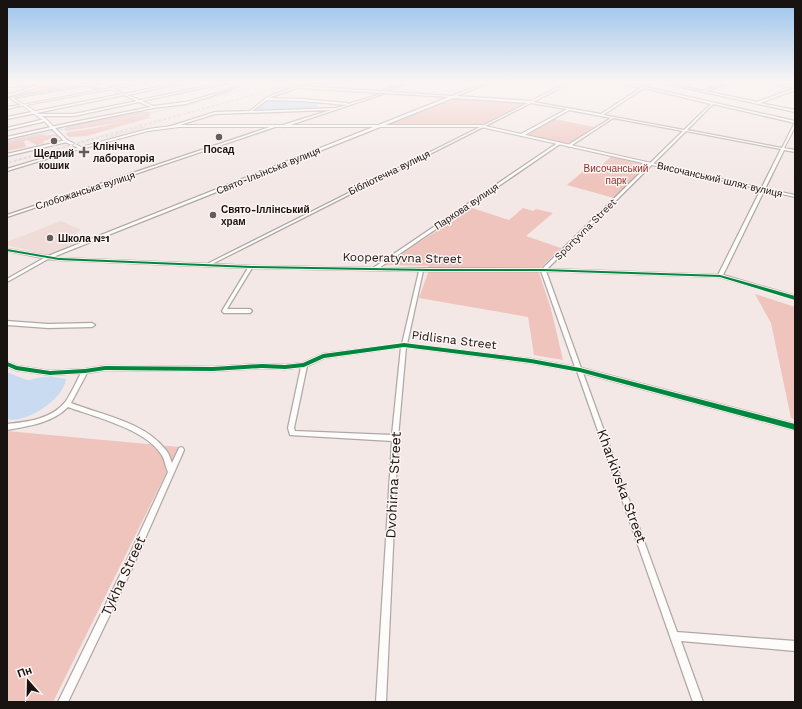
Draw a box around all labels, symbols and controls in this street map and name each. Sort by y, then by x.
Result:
marker: Посад [214,132,224,142]
marker: Щедрий кошик [49,136,59,146]
place label: Клінічна лабораторія [93,141,155,164]
place label: Посад [204,144,235,155]
street label: Свято-Ільїнська вулиця [215,145,322,196]
marker: Клінічна лабораторія [78,146,90,158]
place label: Щедрий кошик [34,148,74,171]
street label: Бібліотечна вулиця [347,148,432,197]
street label: Височанський шлях вулиця [656,160,784,199]
park label: Височанський парк [584,163,648,186]
street label: Слобожанська вулиця [34,169,136,212]
street label: Паркова вулиця [432,181,500,232]
street label: Sportyvna Street [552,196,619,262]
place label: Свято-Іллінський храм [221,204,310,227]
marker: Свято-Іллінський храм [208,210,218,220]
marker: Школа №1 [45,233,55,243]
place label: Школа №1 [58,233,110,244]
street label: Kooperatyvna Street [342,250,462,266]
street label: Pidlisna Street [411,328,497,352]
street label: Kharkivska Street [594,427,650,545]
street label: Dvohirna Street [382,431,404,539]
street label: Tykha Street [98,534,148,618]
north arrow [8,661,48,701]
text: Пн [16,663,34,681]

